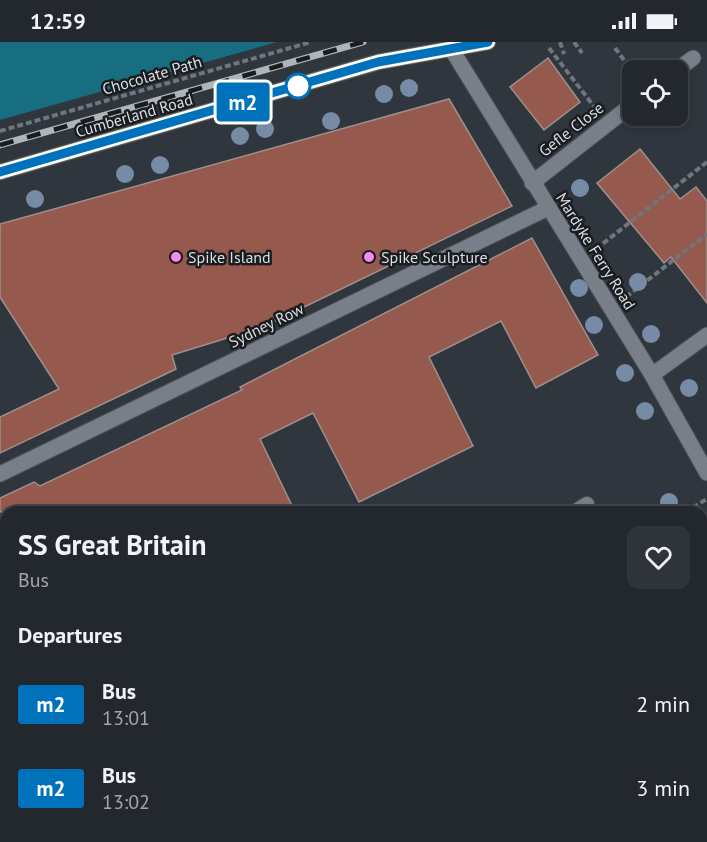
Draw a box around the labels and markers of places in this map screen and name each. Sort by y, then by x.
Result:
unlabelled marker [285,73,311,99]
place label: Spike Island [188,247,271,267]
place label: Spike Sculpture [381,247,488,267]
marker: Spike Island [169,250,183,264]
marker: Spike Sculpture [362,250,376,264]

